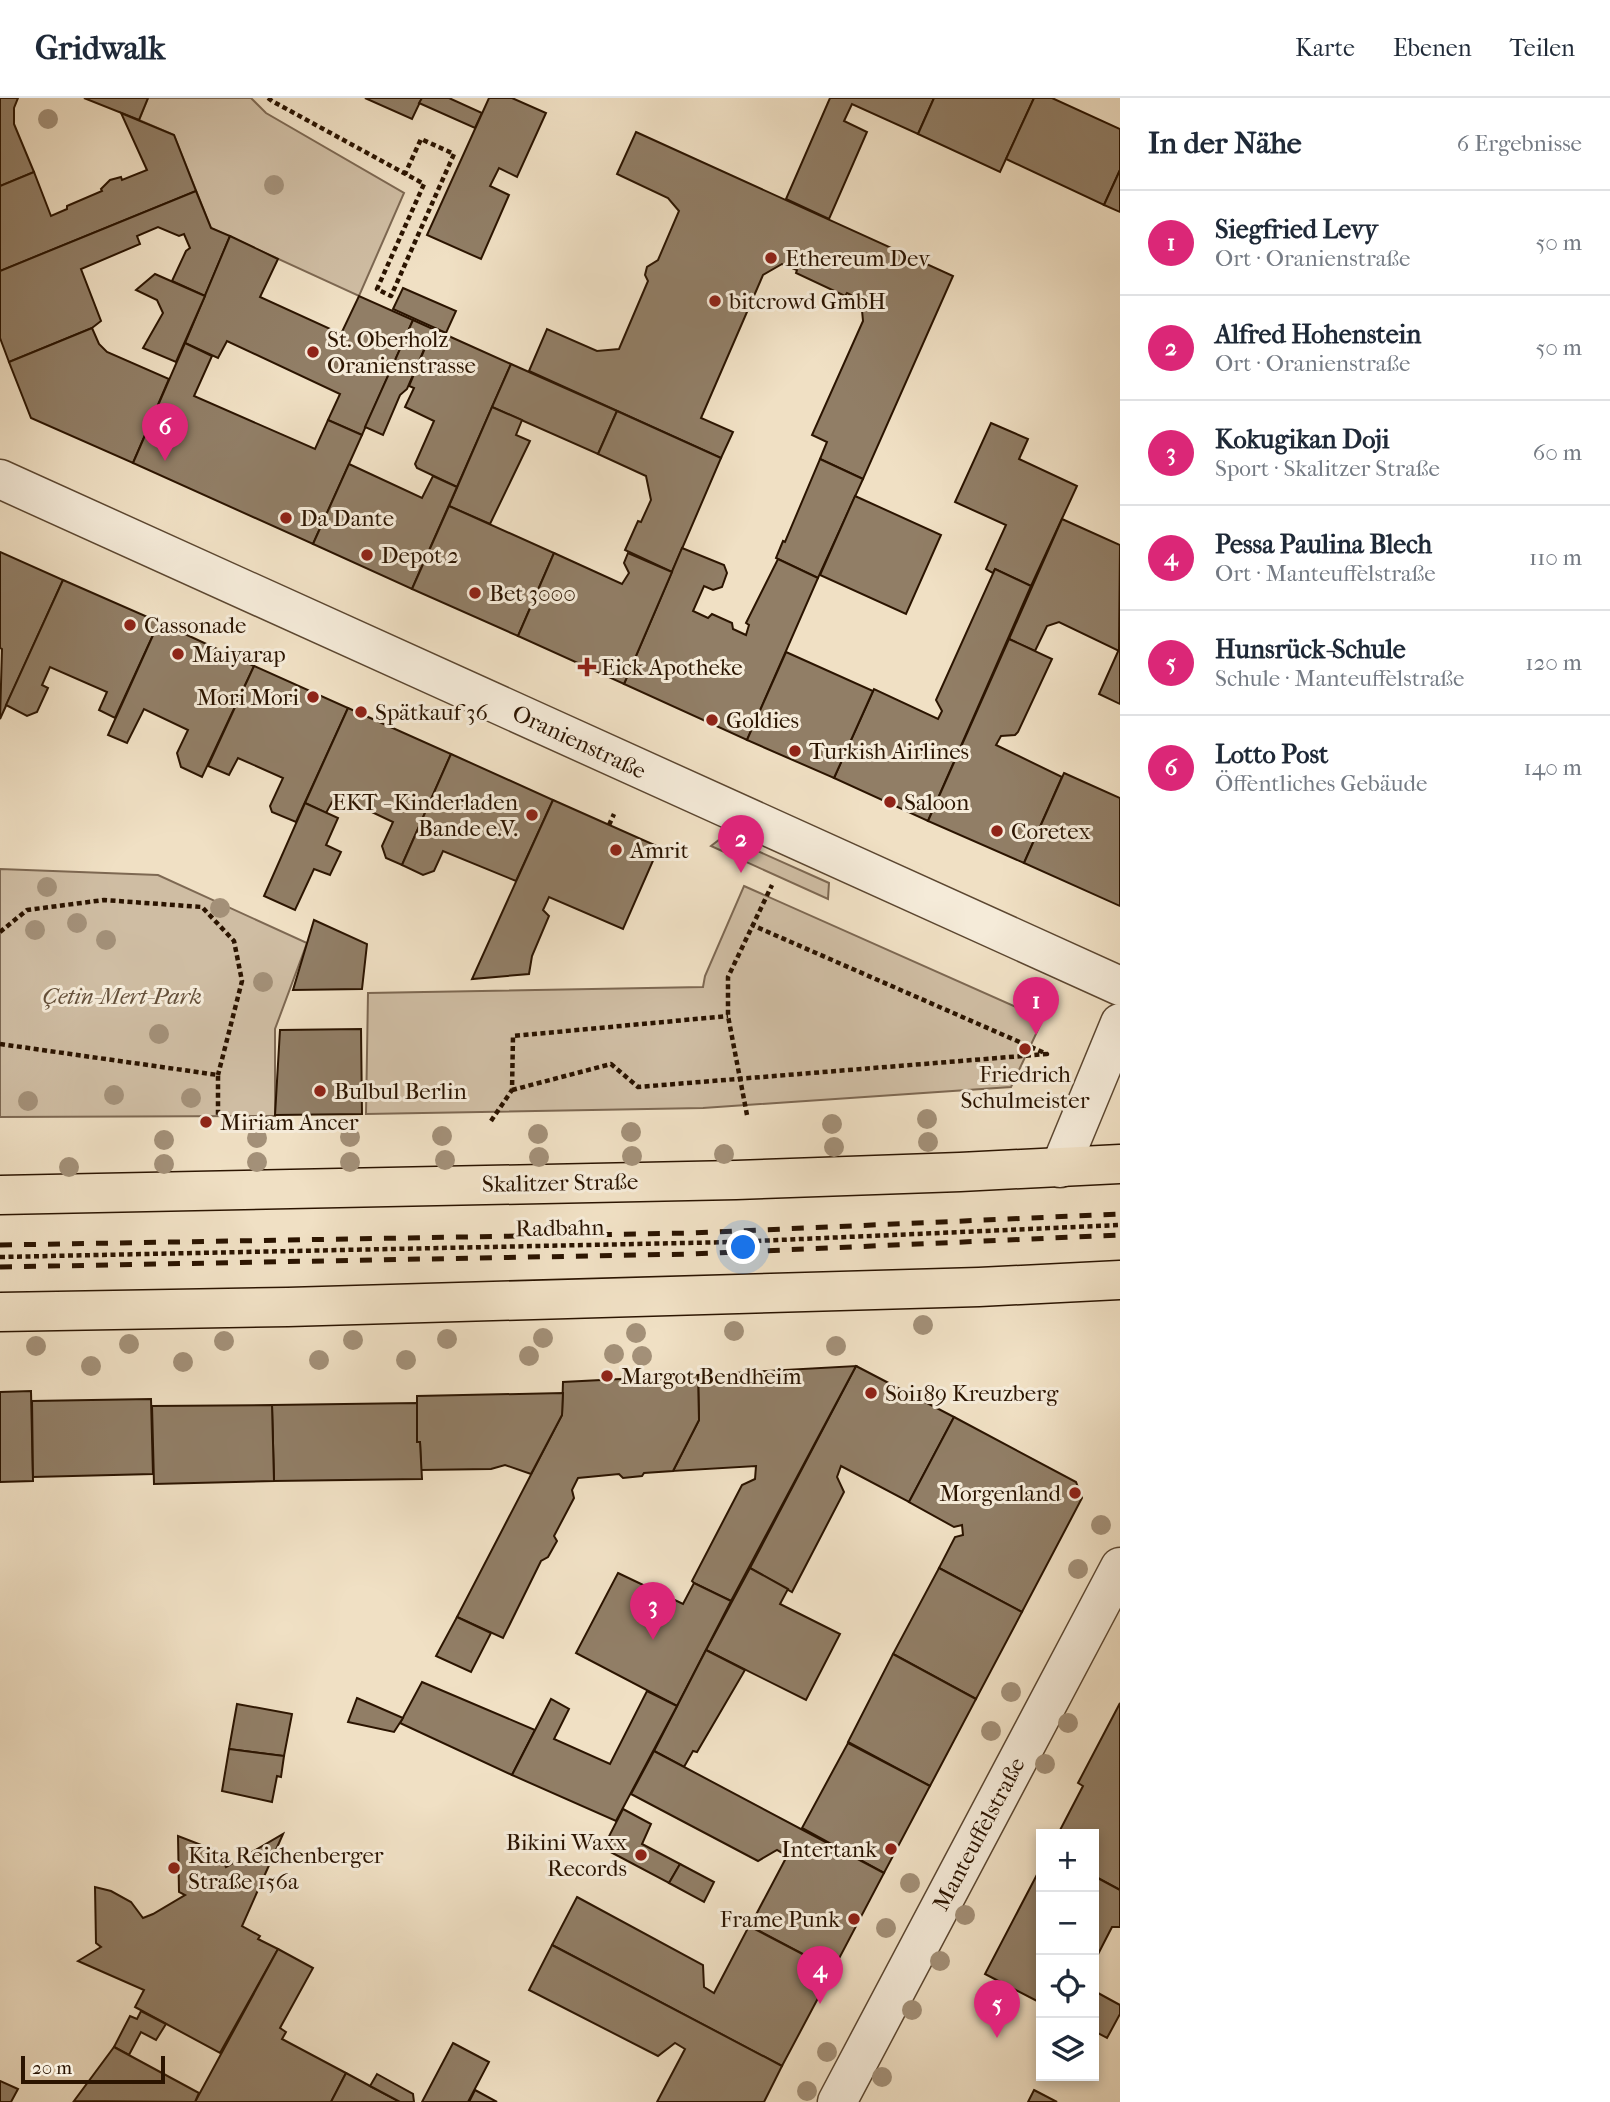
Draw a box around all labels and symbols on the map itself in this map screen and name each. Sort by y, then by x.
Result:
place label: Ethereum Dev [785,245,931,272]
marker: Ethereum Dev [763,250,779,266]
place label: bitcrowd GmbH [728,288,886,315]
marker: bitcrowd GmbH [707,293,723,309]
place label: St. Oberholz Oranienstrasse [327,326,476,379]
marker: St. Oberholz Oranienstrasse [305,344,321,360]
pin: 6 [142,403,188,461]
place label: Da Dante [300,505,394,532]
marker: Da Dante [278,510,294,526]
place label: Depot 2 [381,542,459,569]
marker: Depot 2 [359,547,375,563]
place label: Bet 3000 [489,580,576,607]
marker: Bet 3000 [467,585,483,601]
place label: Cassonade [144,612,247,639]
marker: Cassonade [122,617,138,633]
place label: Maiyarap [192,641,286,668]
marker: Maiyarap [170,646,186,662]
place label: Eick Apotheke [601,654,743,681]
marker: Eick Apotheke [579,659,595,675]
place label: Mori Mori [196,684,299,711]
marker: Mori Mori [305,689,321,705]
place label: Spätkauf 36 [375,699,489,726]
street label: Oranienstraße [508,699,650,785]
marker: Spätkauf 36 [353,704,369,720]
place label: Goldies [726,707,799,734]
marker: Goldies [704,712,720,728]
place label: Turkish Airlines [809,738,969,765]
marker: Turkish Airlines [787,743,803,759]
place label: EKT - Kinderladen Bande e.V. [332,789,519,842]
place label: Saloon [904,789,970,816]
marker: Saloon [882,794,898,810]
marker: EKT - Kinderladen Bande e.V. [524,807,540,823]
pin: 2 [718,815,764,873]
place label: Coretex [1011,818,1090,845]
marker: Coretex [989,823,1005,839]
place label: Amrit [629,837,689,864]
marker: Amrit [608,842,624,858]
pin: 1 [1013,977,1059,1035]
park label: Çetin-Mert-Park [42,983,202,1010]
marker: Friedrich Schulmeister [1017,1041,1033,1057]
place label: Friedrich Schulmeister [961,1061,1090,1114]
place label: Bulbul Berlin [334,1078,468,1105]
marker: Bulbul Berlin [312,1083,328,1099]
place label: Miriam Ancer [220,1109,359,1136]
marker: Miriam Ancer [198,1114,214,1130]
street label: Skalitzer Straße [482,1168,638,1198]
street label: Radbahn [515,1214,605,1242]
your location [726,1230,760,1264]
place label: Margot Bendheim [621,1363,802,1390]
marker: Margot Bendheim [599,1368,615,1384]
place label: Soi189 Kreuzberg [885,1380,1059,1407]
marker: Soi189 Kreuzberg [863,1385,879,1401]
place label: Morgenland [939,1480,1061,1507]
marker: Morgenland [1067,1485,1083,1501]
pin: 3 [630,1582,676,1640]
street label: Manteuffelstraße [927,1753,1031,1915]
place label: Bikini Waxx Records [506,1829,627,1882]
place label: Intertank [781,1836,878,1863]
marker: Intertank [883,1841,899,1857]
place label: Kita Reichenberger Straße 156a [188,1842,384,1895]
marker: Bikini Waxx Records [633,1847,649,1863]
marker: Kita Reichenberger Straße 156a [166,1860,182,1876]
place label: Frame Punk [720,1906,841,1933]
marker: Frame Punk [846,1911,862,1927]
pin: 4 [797,1946,843,2004]
pin: 5 [974,1980,1020,2038]
scale bar [21,2053,164,2085]

